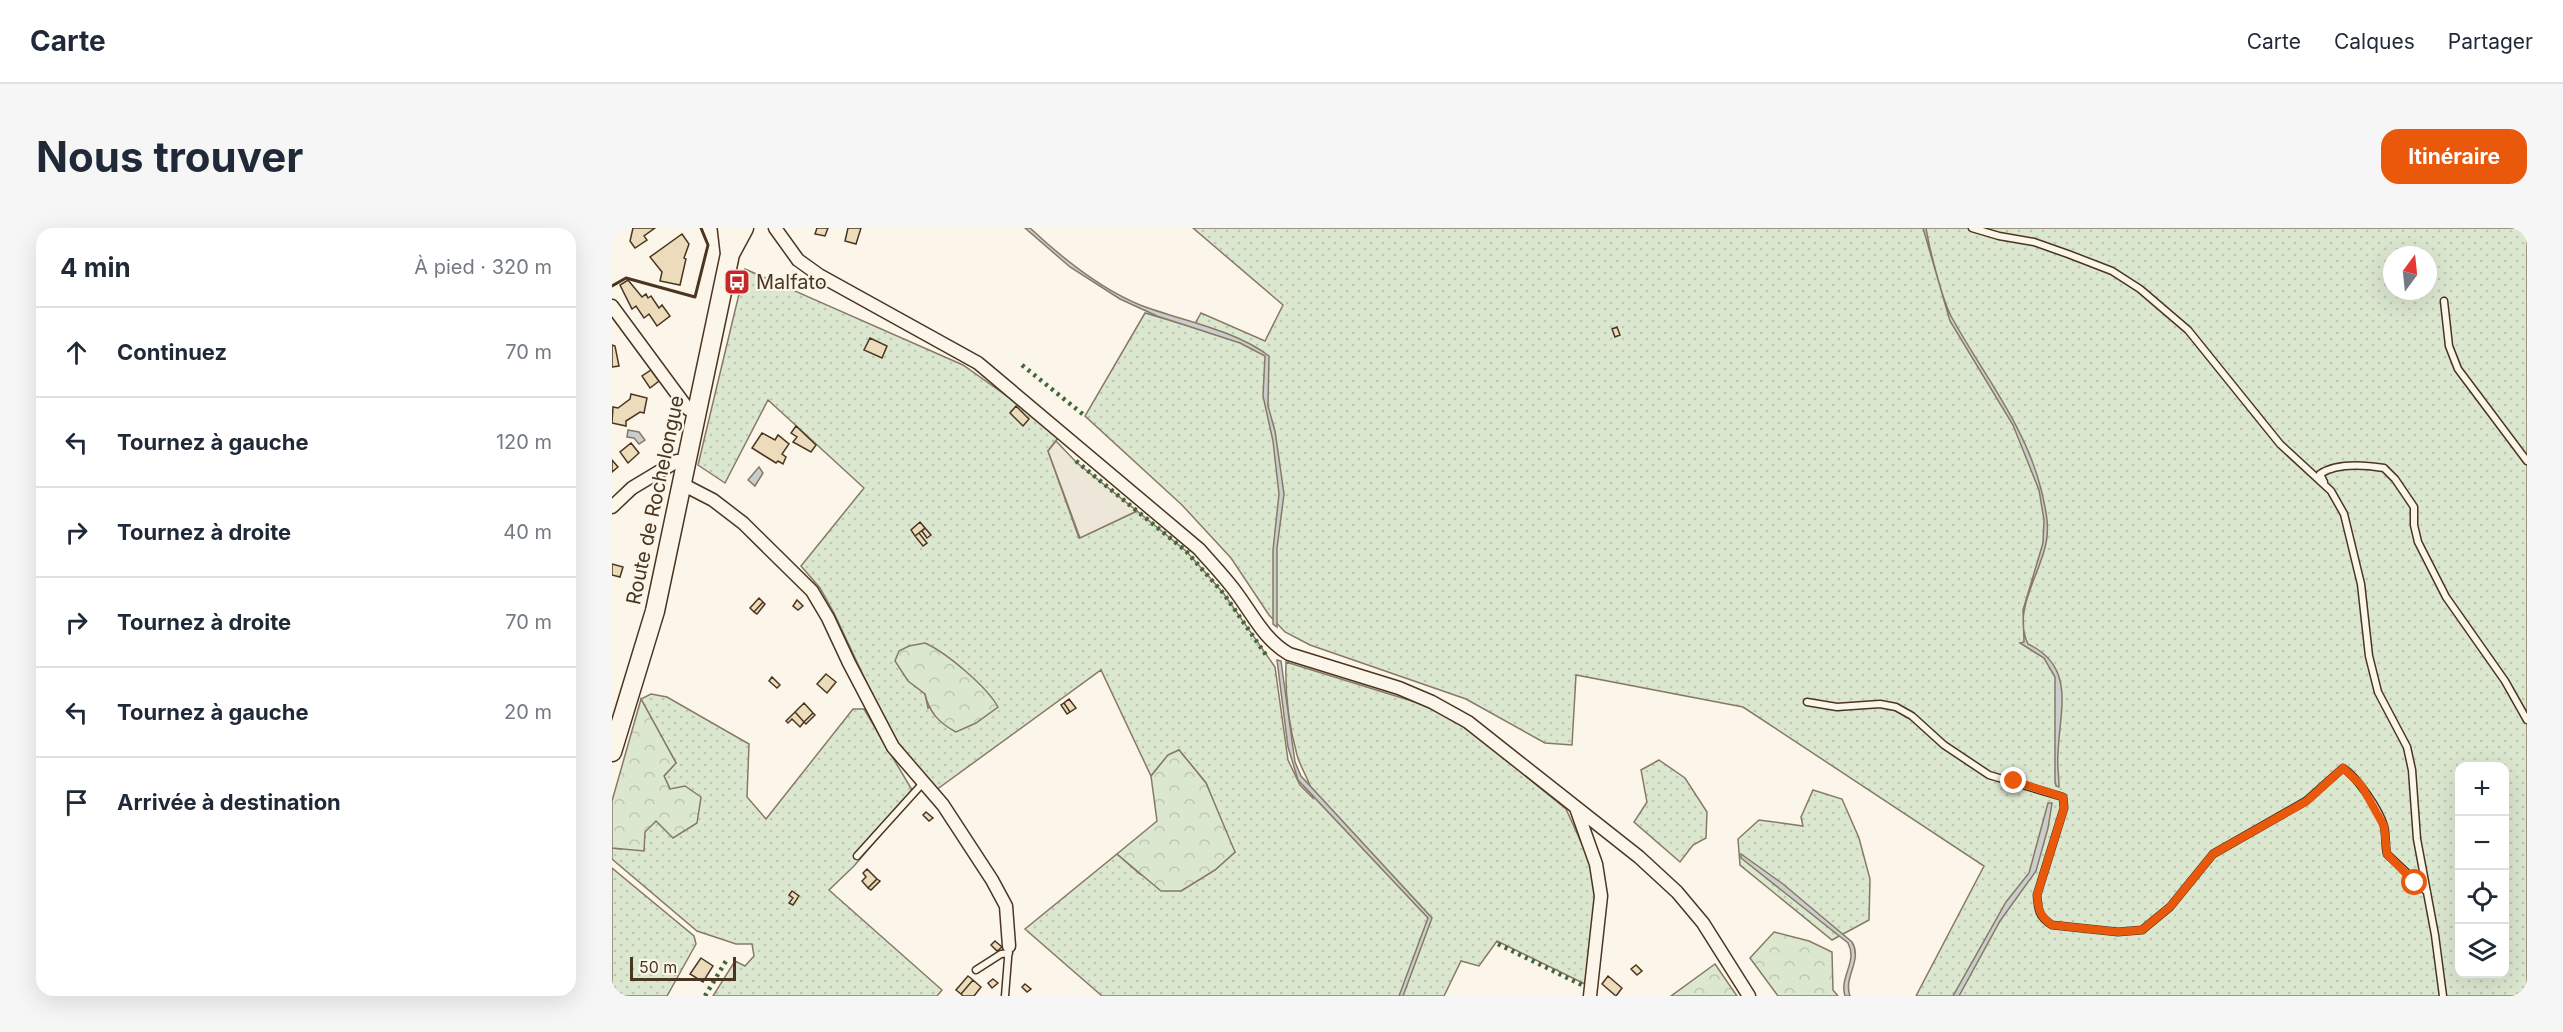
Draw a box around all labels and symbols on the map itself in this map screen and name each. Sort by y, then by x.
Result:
north arrow [2383,246,2437,300]
bus stop icon: Malfato [722,267,752,297]
place label: Malfato [756,270,827,294]
street label: Route de Rochelongue [621,393,689,607]
route end [2000,767,2026,793]
route start [2401,869,2427,895]
scale bar [630,954,736,982]

